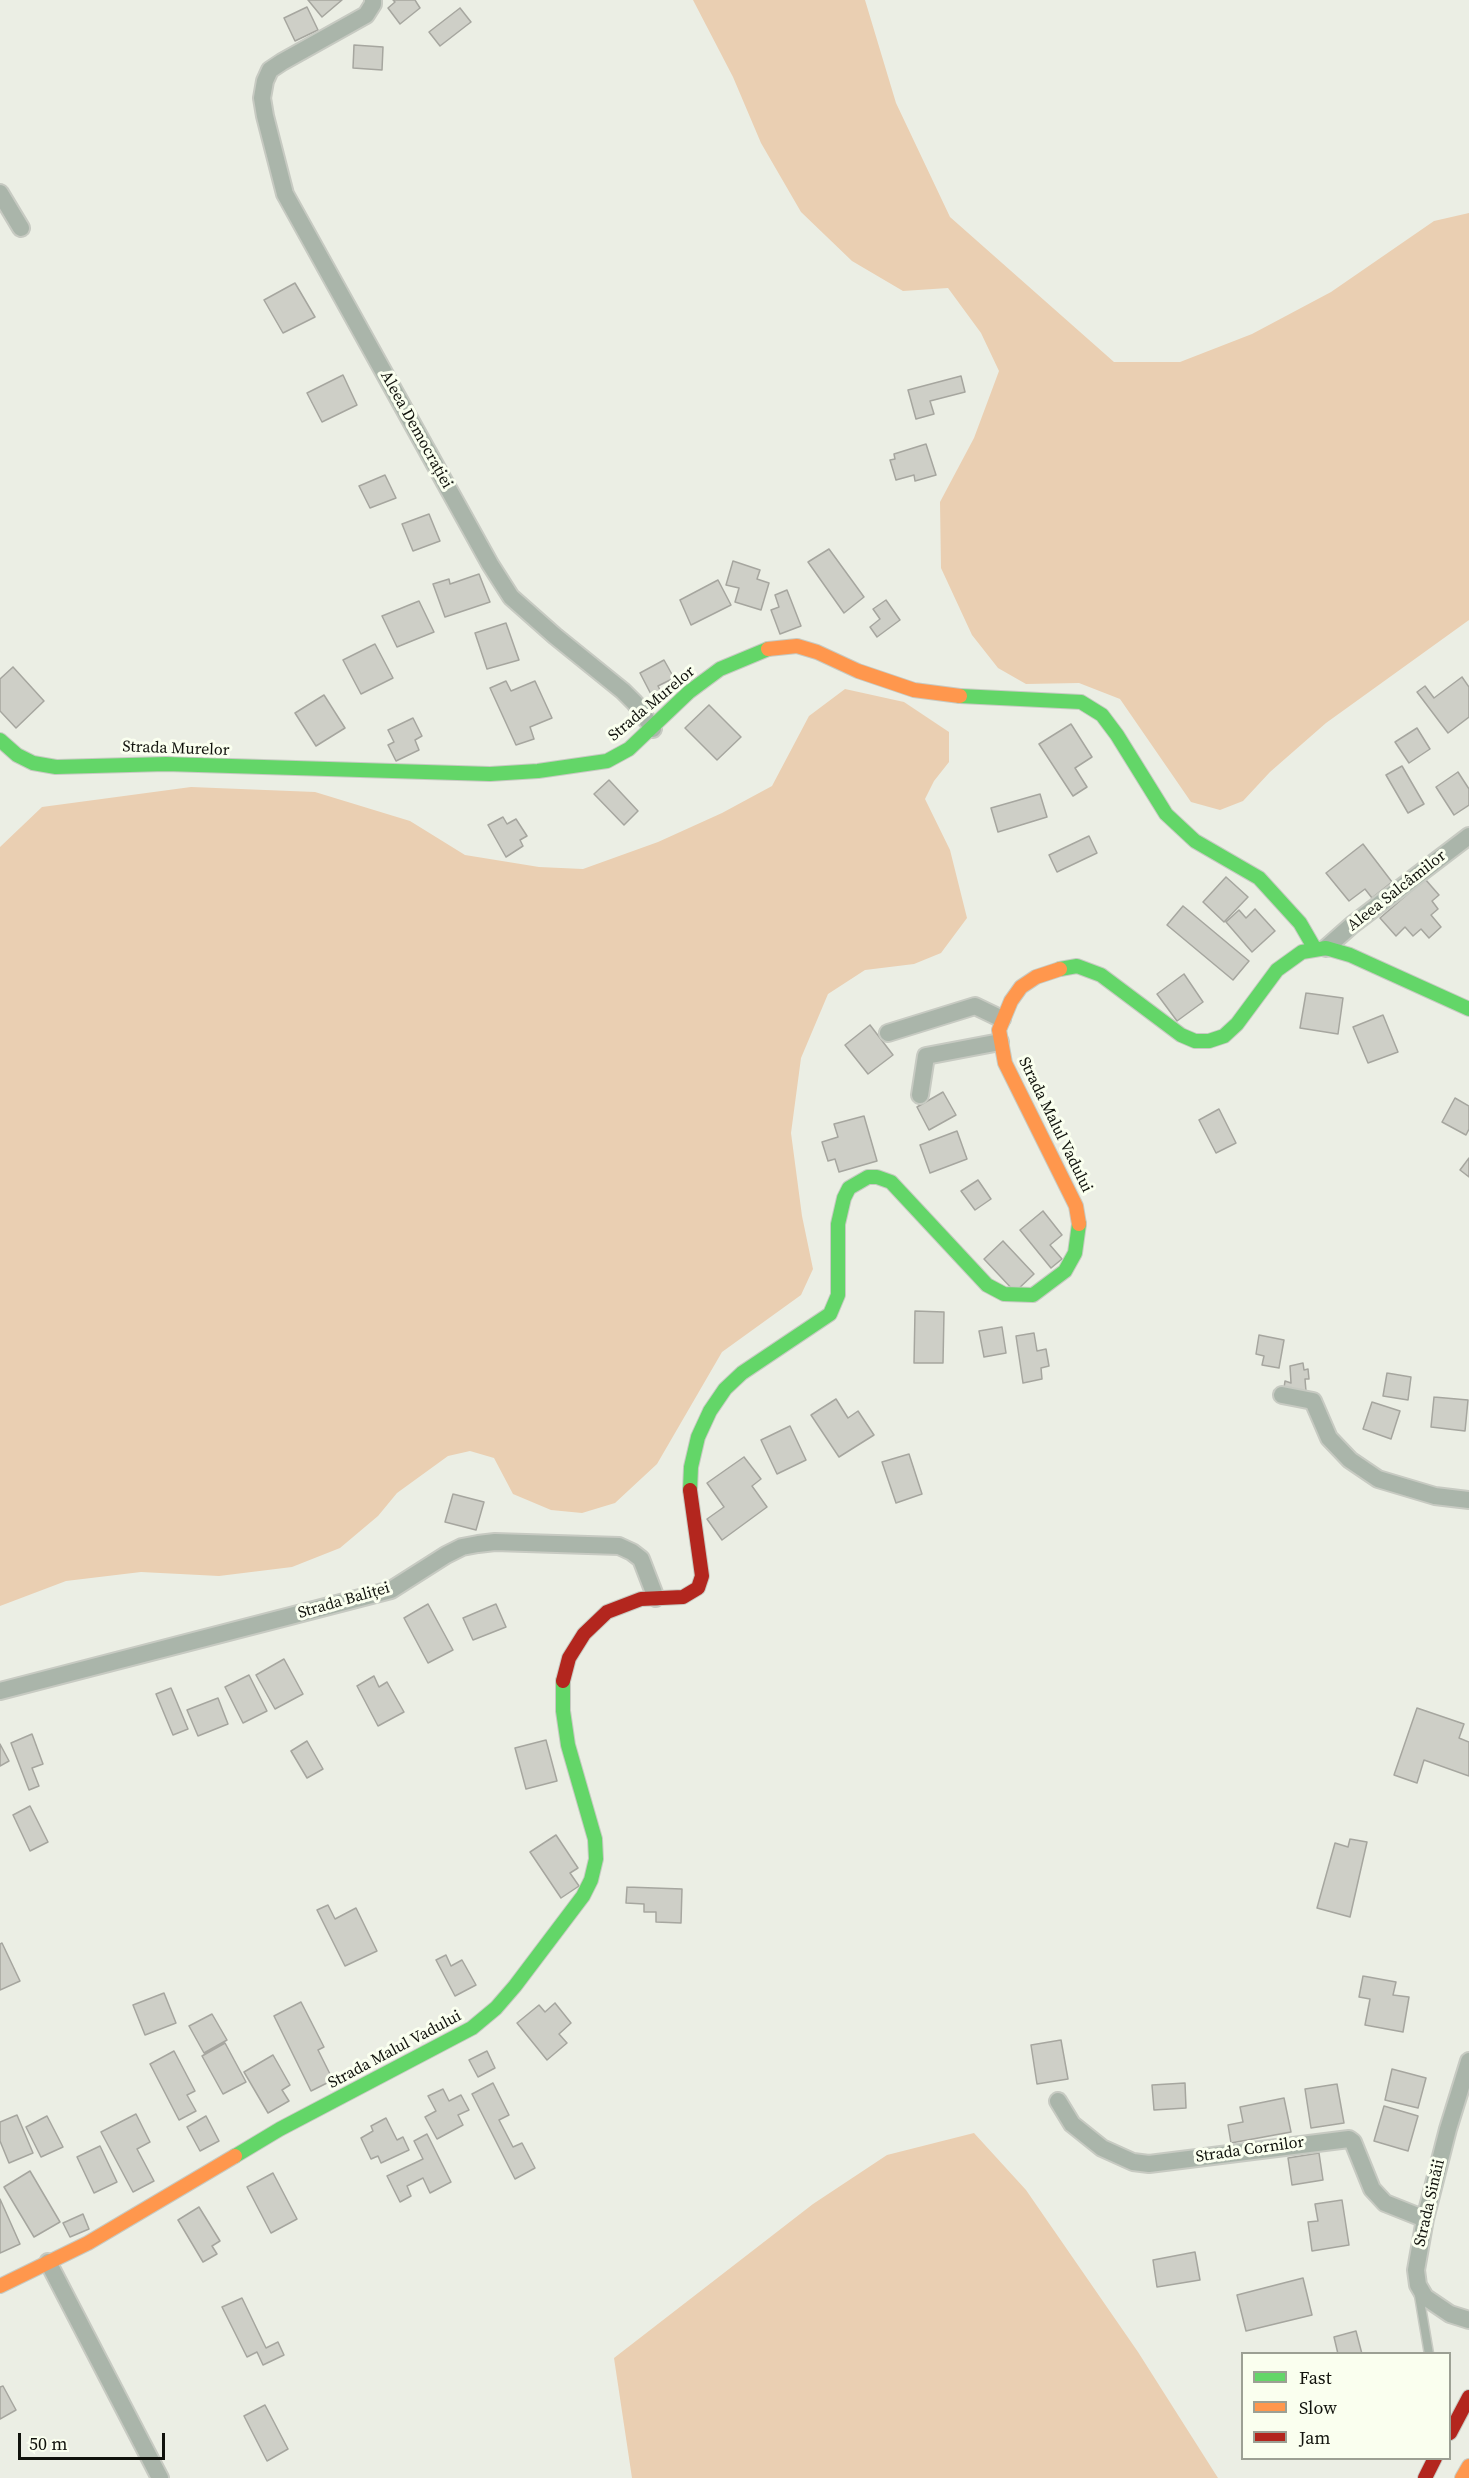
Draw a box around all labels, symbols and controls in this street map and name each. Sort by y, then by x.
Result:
street label: Aleea Democrației [376,368,456,492]
street label: Strada Murelor [605,662,699,746]
street label: Strada Murelor [122,738,230,760]
street label: Aleea Salcâmilor [1344,847,1450,935]
street label: Strada Malul Vadului [1014,1054,1096,1196]
street label: Strada Baliței [296,1579,392,1623]
street label: Strada Malul Vadului [325,2007,465,2093]
street label: Strada Cornilor [1195,2133,1305,2167]
street label: Strada Sinăii [1411,2157,1449,2249]
legend [1241,2352,1451,2460]
text: Fast [1299,2365,1332,2390]
text: Slow [1299,2395,1337,2420]
scale bar [21,2421,168,2459]
text: Jam [1299,2425,1331,2450]
text: 50 m [29,2431,67,2456]

